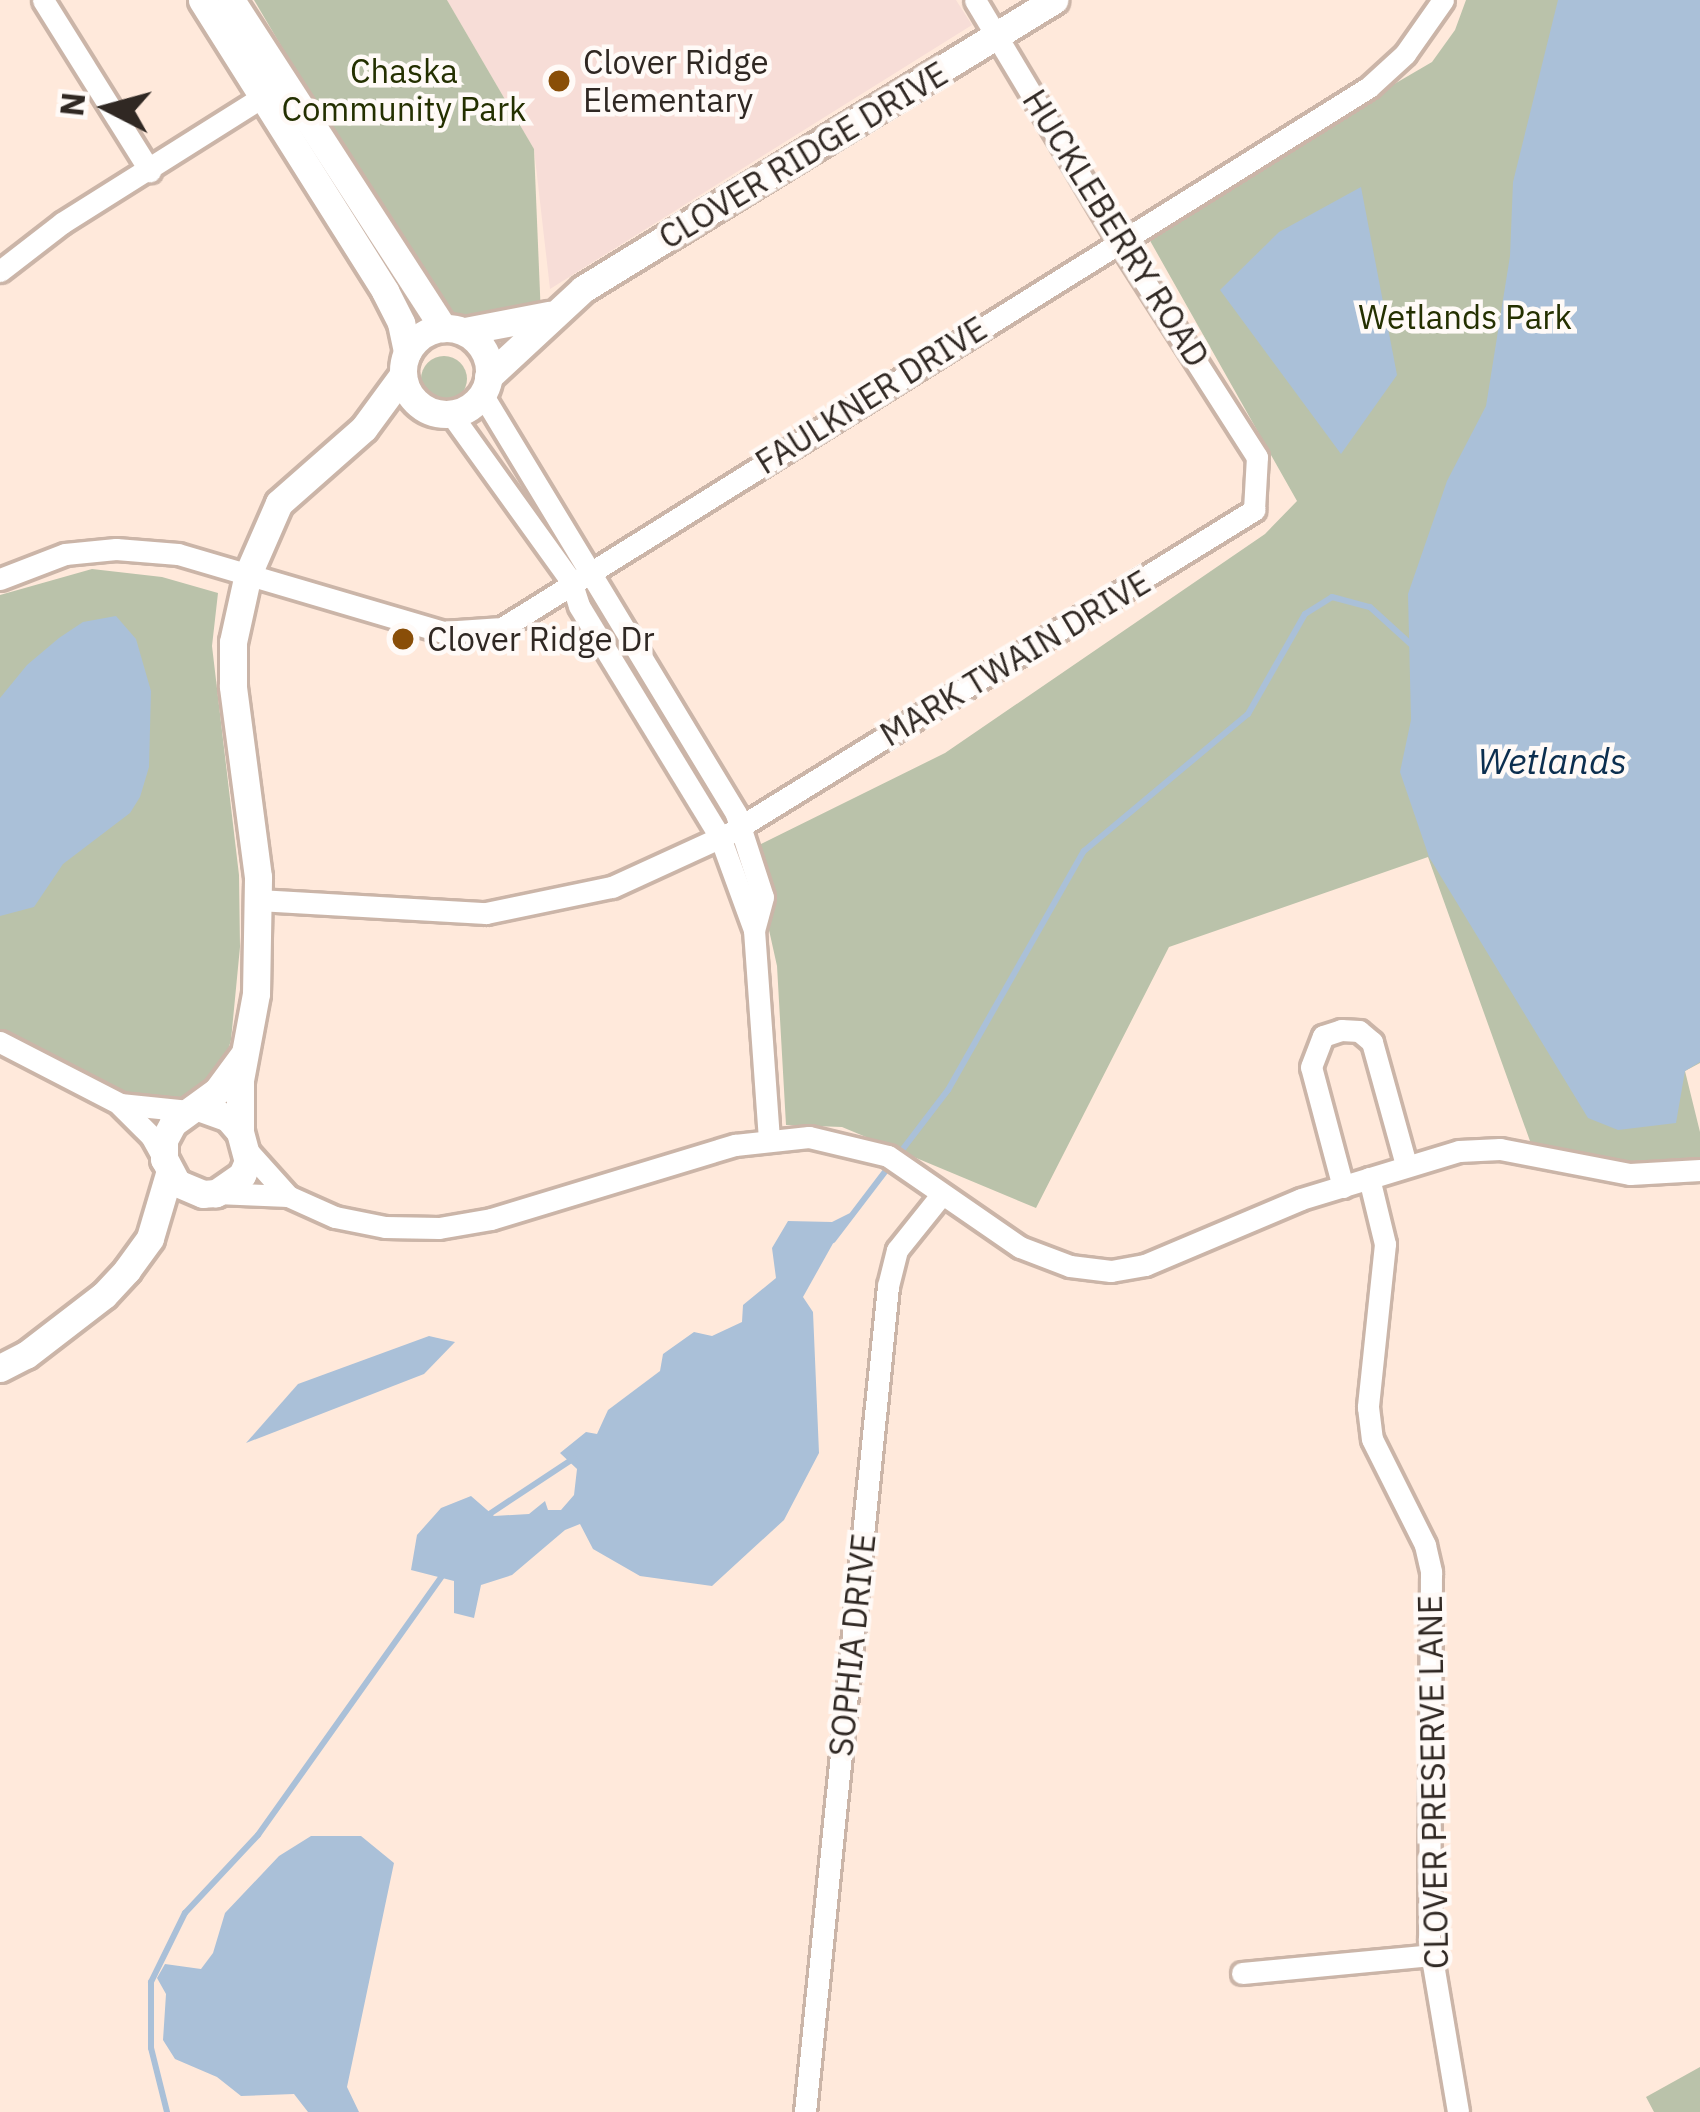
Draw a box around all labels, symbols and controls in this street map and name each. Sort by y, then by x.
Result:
place label: Clover Ridge Elementary [583,42,769,120]
north arrow [48,48,168,168]
park label: Chaska Community Park [282,51,526,129]
street label: CLOVER RIDGE DRIVE [652,53,954,257]
marker: Clover Ridge Elementary [546,68,572,94]
street label: HUCKLEBERRY ROAD [1015,82,1217,374]
text: N [49,90,94,118]
park label: Wetlands Park [1358,297,1572,337]
street label: FAULKNER DRIVE [748,308,994,482]
street label: MARK TWAIN DRIVE [873,562,1157,754]
place label: Clover Ridge Dr [427,619,655,659]
marker: Clover Ridge Dr [390,626,416,652]
water label: Wetlands [1477,739,1627,783]
street label: SOPHIA DRIVE [821,1532,883,1758]
street label: CLOVER PRESERVE LANE [1410,1595,1456,1969]

